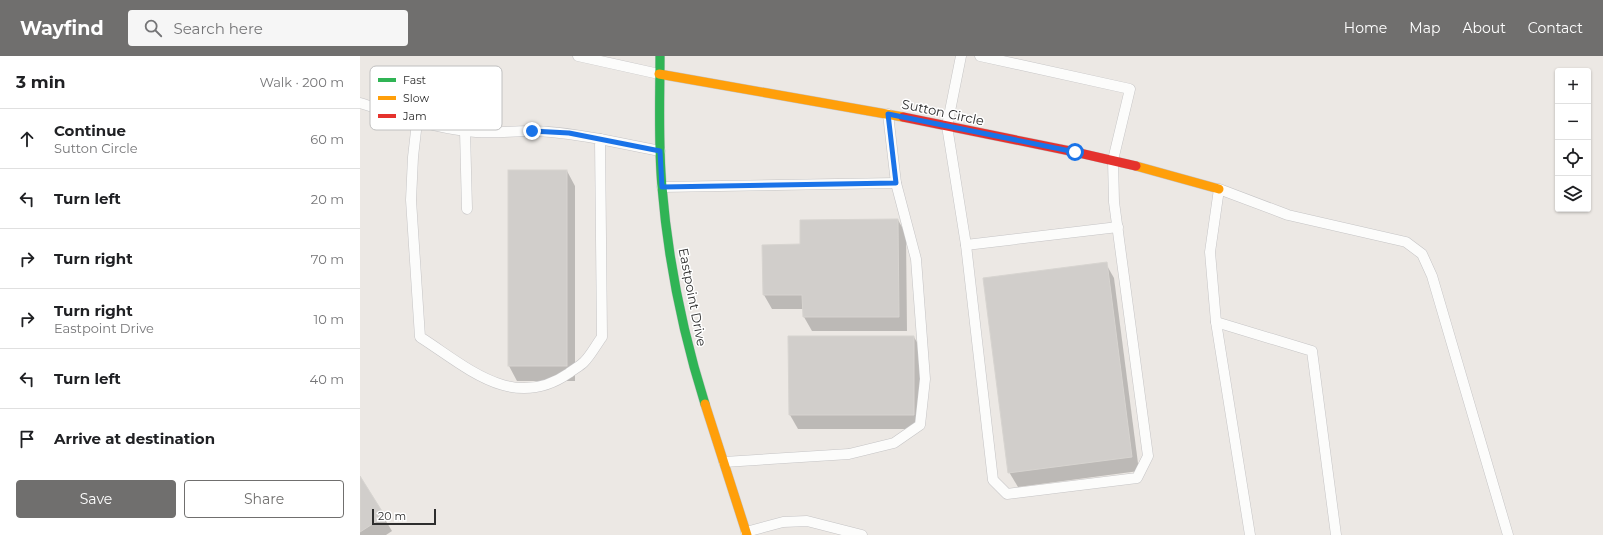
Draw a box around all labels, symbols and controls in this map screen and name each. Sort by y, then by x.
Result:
search box [128,10,408,46]
text: Wayfind [20,17,104,40]
icon: search [142,17,164,39]
text: Search here [174,19,263,38]
text: Home [1344,19,1387,37]
text: Map [1409,19,1440,37]
text: About [1462,19,1506,37]
text: Contact [1528,19,1583,37]
legend [370,66,502,130]
map controls [1555,68,1591,212]
button: + [1555,68,1591,104]
text: 3 min [16,72,66,92]
text: Fast [403,73,427,87]
text: Walk · 200 m [259,74,344,90]
text: Slow [403,91,429,105]
street label: Sutton Circle [900,95,986,129]
button: − [1555,104,1591,140]
text: Jam [402,109,427,123]
text: Continue [54,121,126,140]
route end [523,122,541,140]
icon: ahead [16,128,38,150]
text: 60 m [310,131,344,147]
text: Sutton Circle [54,140,138,156]
button: locate [1555,140,1591,176]
route start [1066,143,1084,161]
button: layers [1555,176,1591,212]
icon: left [16,188,38,210]
text: Turn left [54,189,121,208]
text: 20 m [311,191,344,207]
street label: Eastpoint Drive [676,246,710,348]
icon: right [16,248,38,270]
text: Turn right [54,249,133,268]
text: 70 m [311,251,344,267]
text: Turn right [54,301,133,320]
icon: right [16,308,38,330]
text: 10 m [314,311,344,327]
text: Eastpoint Drive [54,320,154,336]
icon: left [16,368,38,390]
text: Turn left [54,369,121,388]
text: 40 m [310,371,344,387]
icon: arrive [16,428,38,450]
text: Arrive at destination [54,429,215,448]
button: Save [16,480,176,518]
button: Share [184,480,344,518]
scale bar [372,507,436,526]
text: 20 m [378,509,406,523]

